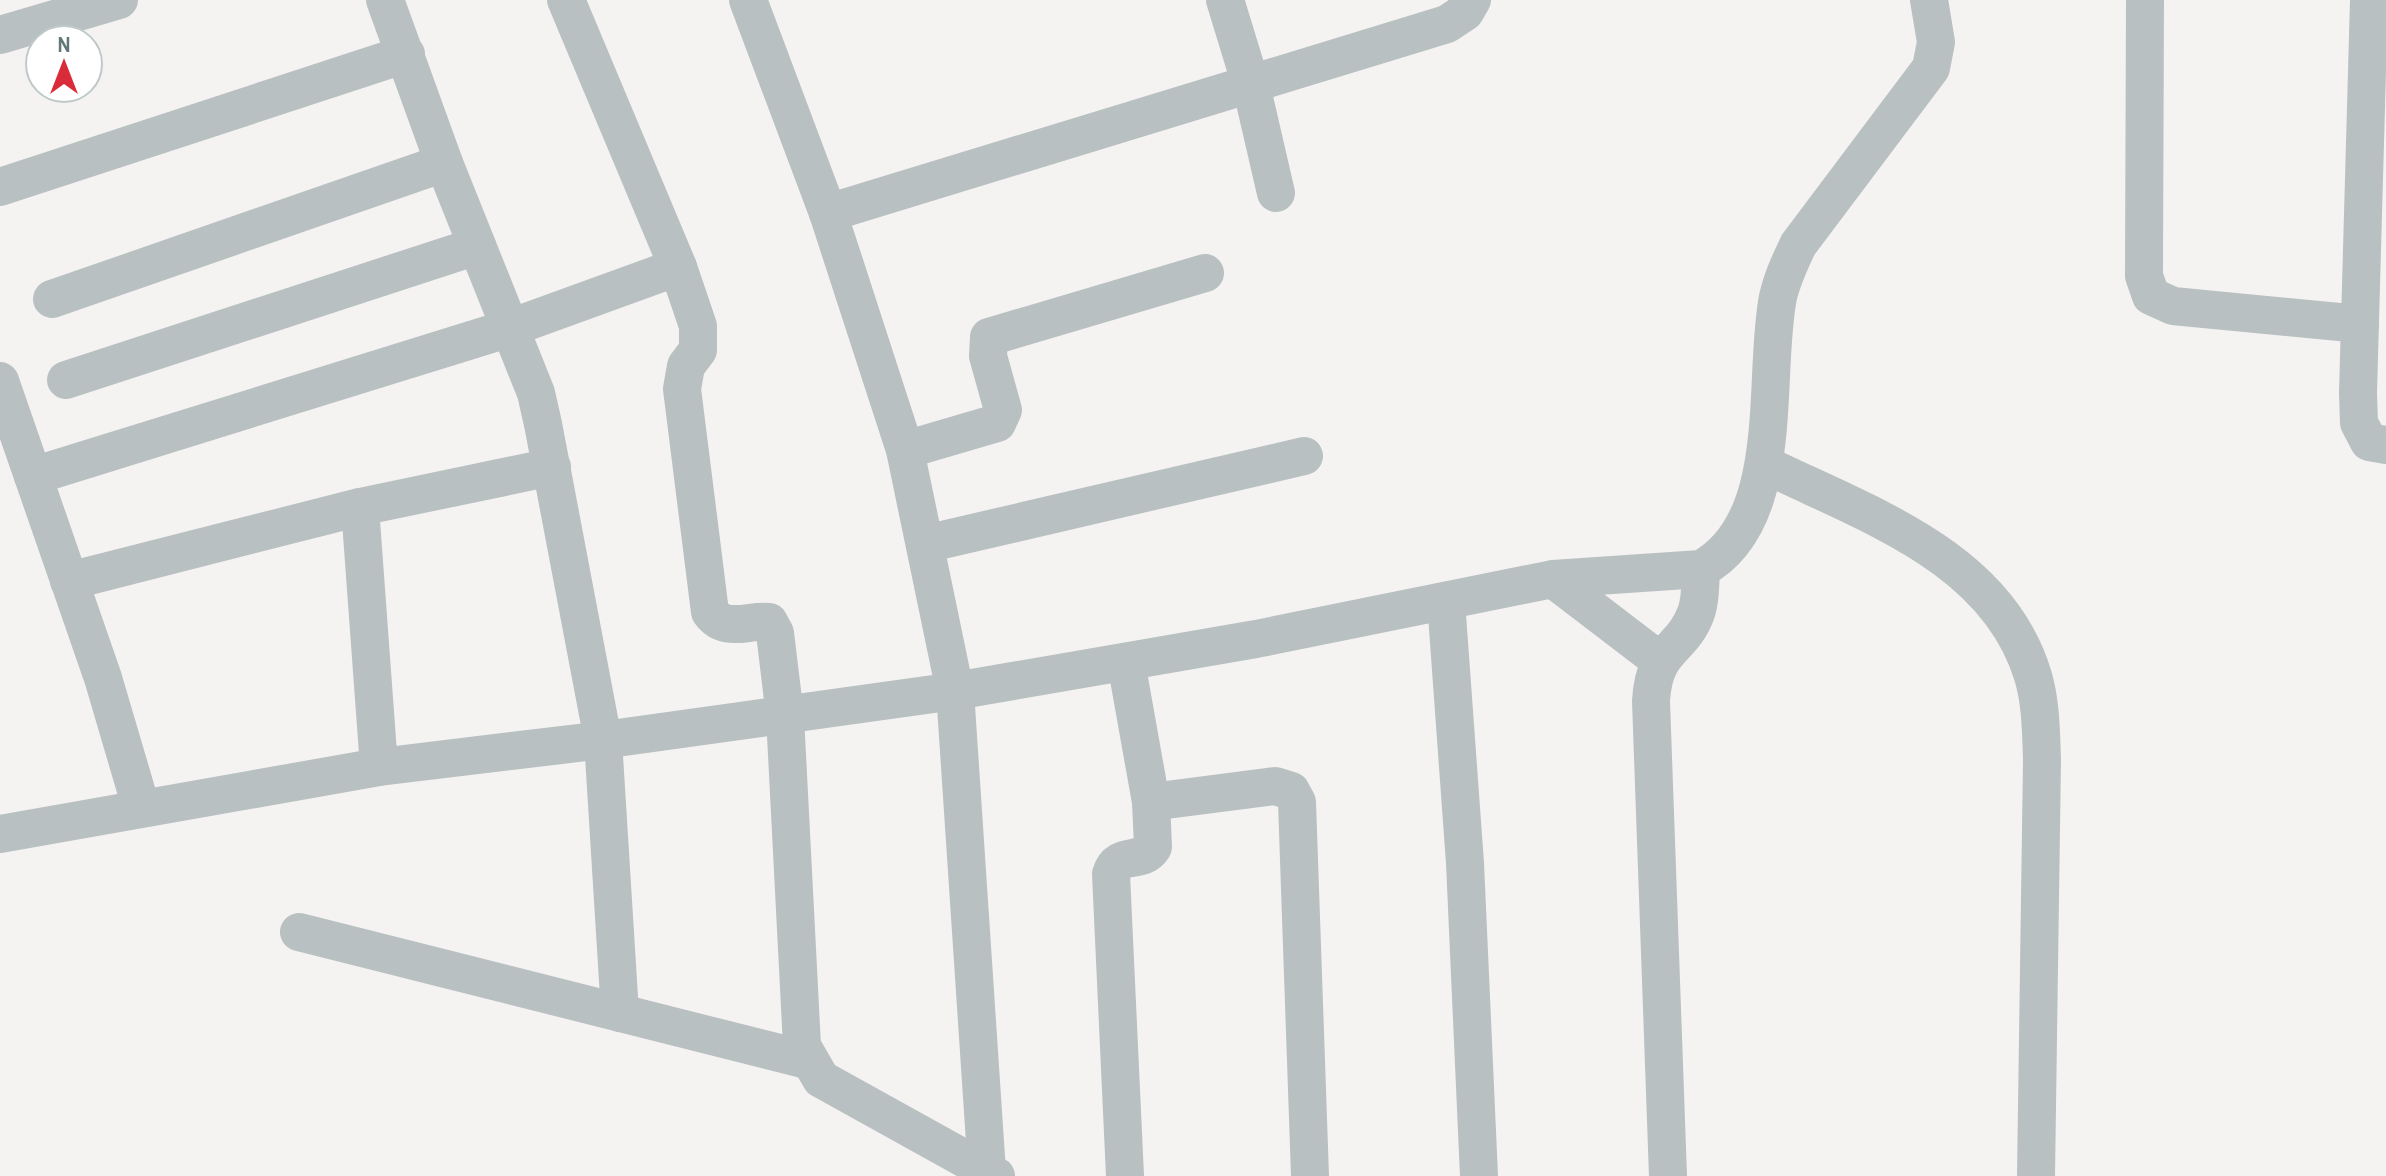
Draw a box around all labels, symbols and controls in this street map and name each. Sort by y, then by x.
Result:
north arrow [24,24,104,104]
text: N [57,29,71,59]

